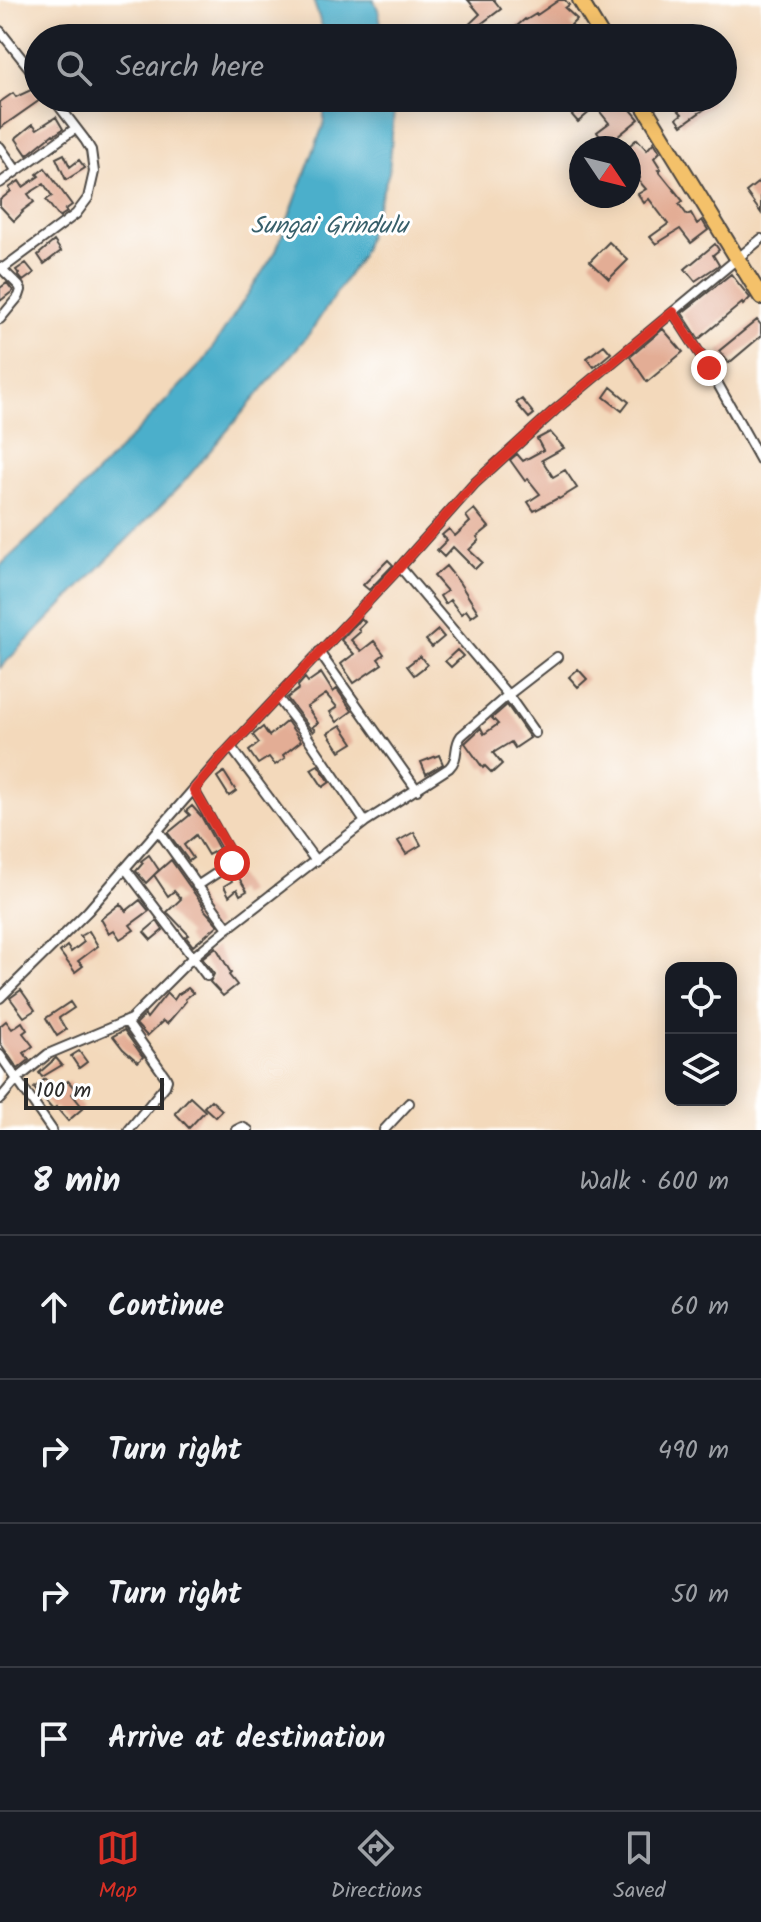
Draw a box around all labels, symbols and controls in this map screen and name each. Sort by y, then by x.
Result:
search box [24,24,737,112]
text: Search here [116,44,264,92]
icon: search [52,46,96,90]
north arrow [569,136,641,208]
water label: Sungai Grindulu [250,207,410,246]
route end [691,350,727,386]
route start [214,845,250,881]
map controls [665,962,737,1106]
button: locate [665,962,737,1034]
button: layers [665,1034,737,1106]
scale bar [24,1074,164,1110]
text: 100 m [36,1074,91,1109]
text: 8 min [32,1155,121,1209]
text: Walk · 600 m [579,1161,729,1203]
text: Continue [108,1283,224,1331]
icon: ahead [32,1285,76,1329]
text: 60 m [670,1286,729,1328]
text: Turn right [108,1427,241,1475]
icon: right [32,1429,76,1473]
text: 490 m [658,1430,729,1472]
text: Turn right [108,1571,241,1619]
icon: right [32,1573,76,1617]
text: 50 m [671,1574,729,1616]
text: Arrive at destination [108,1715,385,1763]
icon: arrive [32,1717,76,1761]
tab: Map [96,1826,140,1909]
tab: Directions [331,1826,422,1909]
tab: Saved [613,1826,665,1909]

